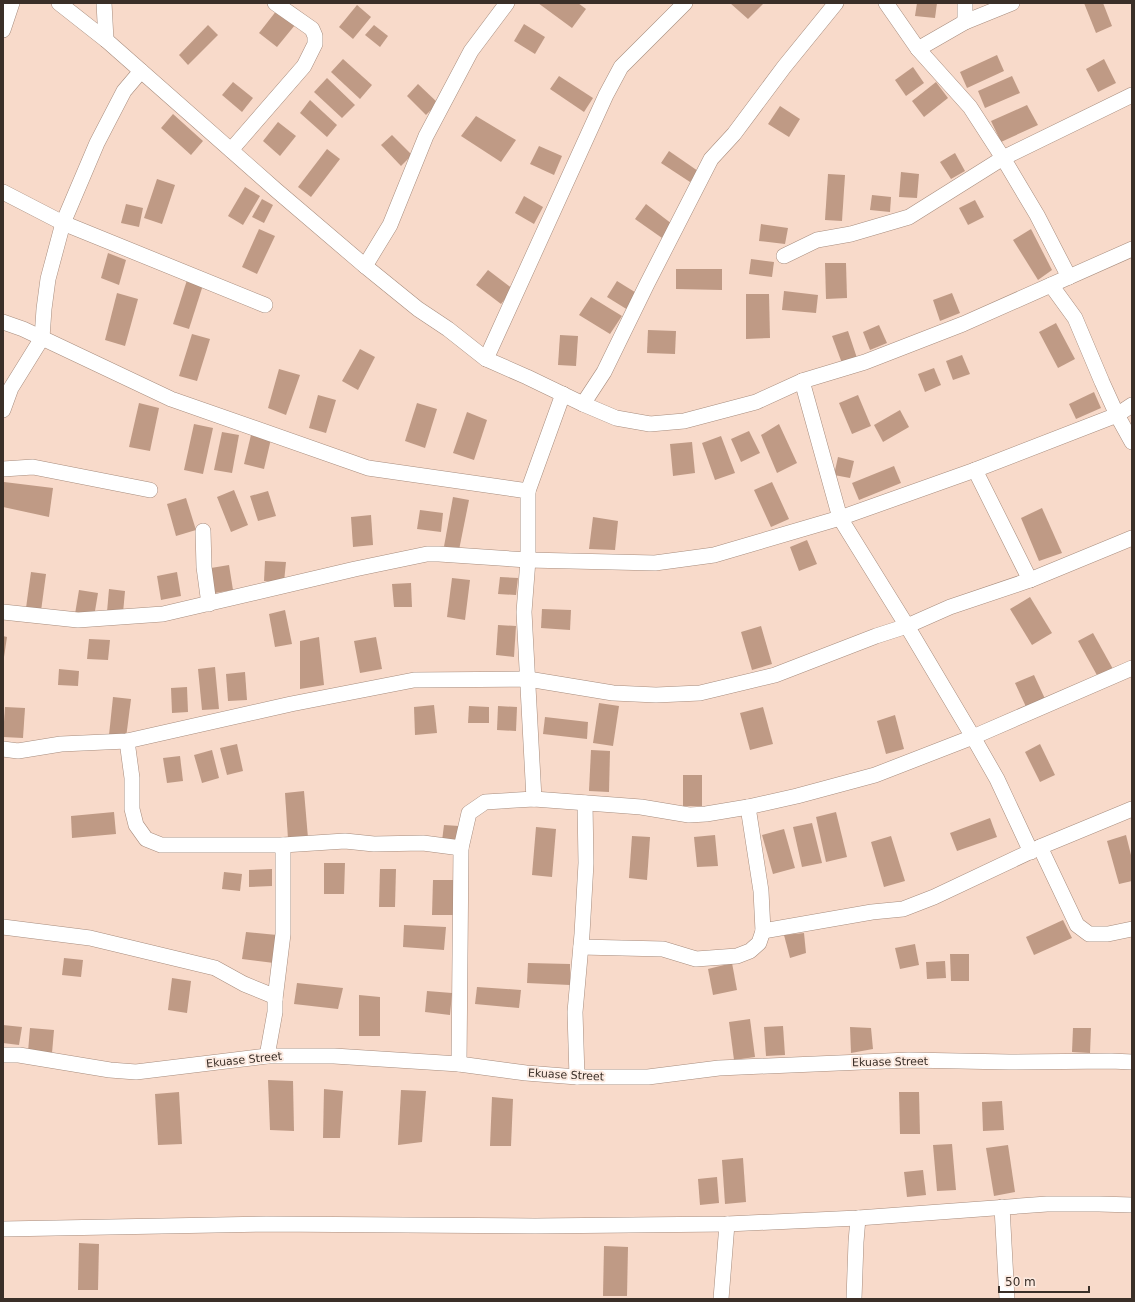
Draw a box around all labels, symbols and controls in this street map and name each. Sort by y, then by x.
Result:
street label: Ekuase Street [205,1049,283,1070]
street label: Ekuase Street [852,1055,929,1069]
street label: Ekuase Street [528,1067,605,1084]
scale bar [999,1268,1089,1294]
text: 50 m [1005,1275,1036,1289]

